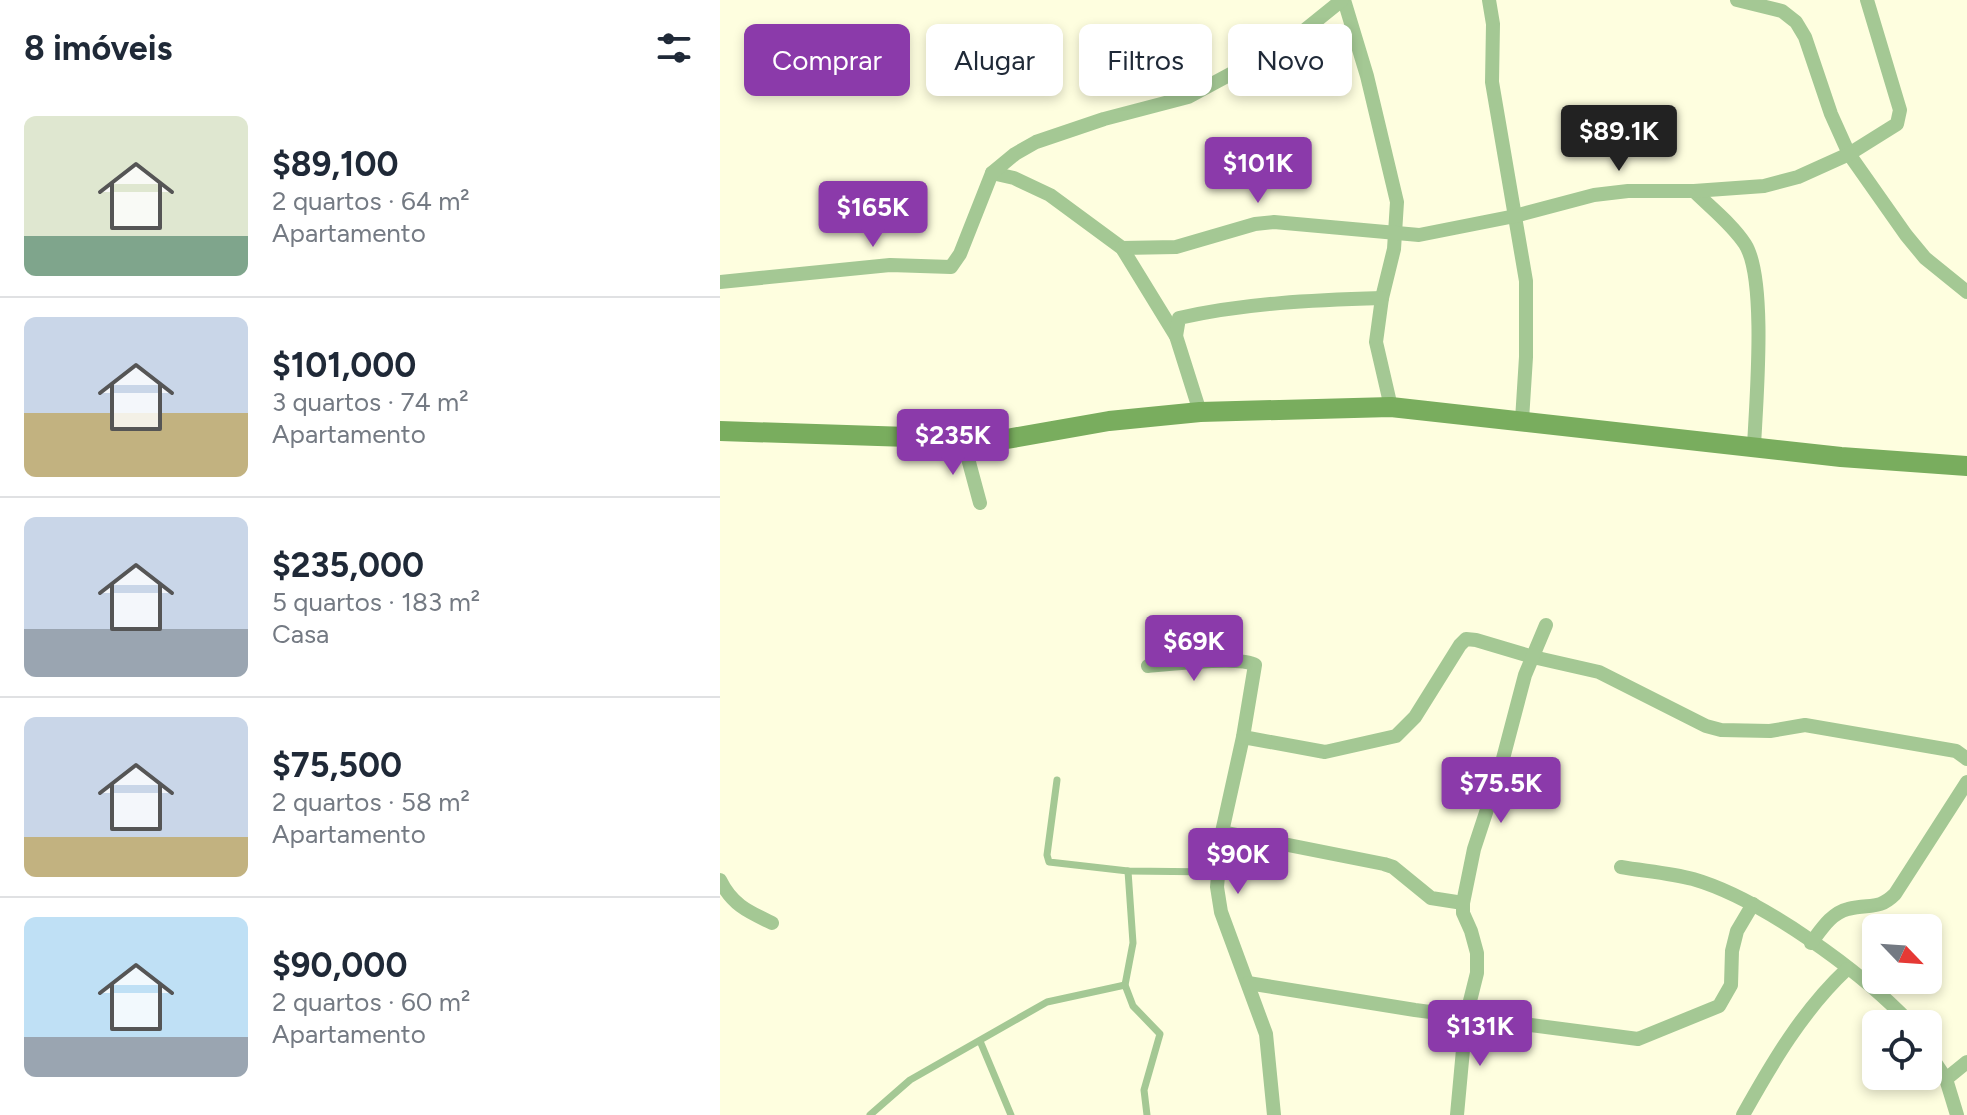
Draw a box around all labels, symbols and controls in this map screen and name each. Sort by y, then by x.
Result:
chip: Comprar [744,24,910,96]
chip: Alugar [926,24,1063,96]
chip: Filtros [1079,24,1212,96]
chip: Novo [1228,24,1352,96]
icon: filters [652,26,696,70]
text: 8 imóveis [24,28,172,69]
pin: $89.1K [1554,105,1684,173]
text: $89.1K [1579,115,1659,147]
pin: $101K [1202,137,1314,205]
text: $89,100 [272,144,399,185]
text: $101K [1223,147,1293,179]
icon: home [88,148,184,244]
pin: $165K [817,181,929,249]
text: 2 quartos · 64 m² [272,185,470,217]
text: $165K [837,191,909,223]
text: Apartamento [272,217,426,249]
text: $101,000 [272,345,416,386]
icon: home [88,349,184,445]
text: 3 quartos · 74 m² [272,386,469,418]
pin: $235K [897,409,1009,477]
text: Apartamento [272,418,426,450]
text: $235K [915,419,991,451]
text: $235,000 [272,545,424,586]
icon: home [88,549,184,645]
text: 5 quartos · 183 m² [272,586,480,618]
pin: $69K [1147,615,1241,683]
text: Casa [272,618,329,650]
text: $69K [1163,625,1225,657]
text: $75,500 [272,745,402,786]
icon: home [88,749,184,845]
pin: $75.5K [1436,757,1566,825]
text: $75.5K [1460,767,1542,799]
text: 2 quartos · 58 m² [272,786,470,818]
text: Apartamento [272,818,426,850]
pin: $90K [1191,828,1285,896]
text: $90K [1206,838,1270,870]
north arrow [1862,914,1942,994]
map controls [1862,914,1942,1090]
text: $90,000 [272,945,407,986]
icon: home [88,949,184,1045]
text: 2 quartos · 60 m² [272,986,470,1018]
pin: $131K [1424,1000,1536,1068]
text: $131K [1446,1010,1514,1042]
button: locate [1862,1010,1942,1090]
text: Apartamento [272,1018,426,1050]

